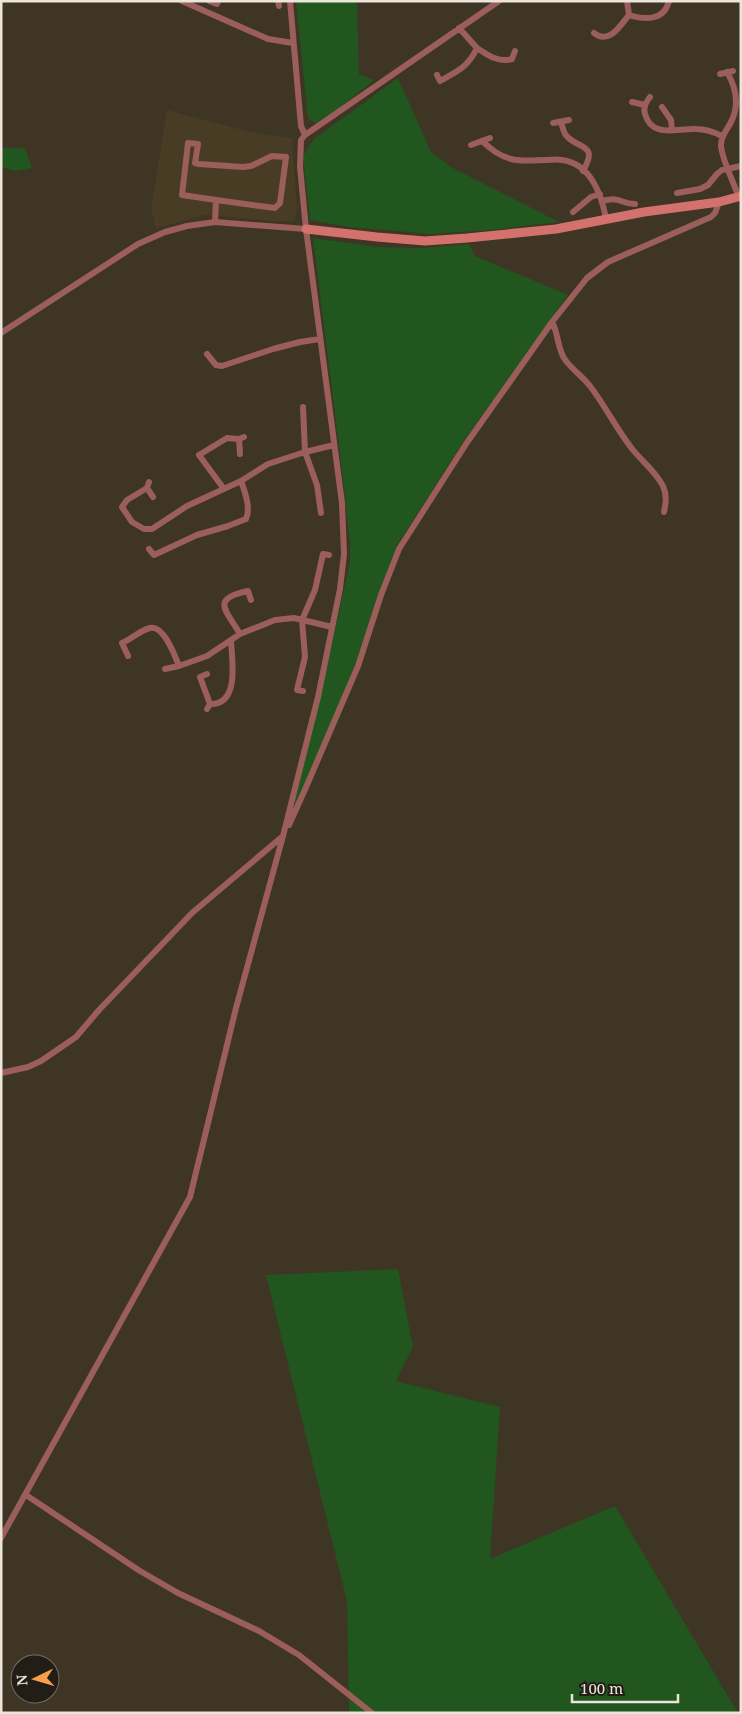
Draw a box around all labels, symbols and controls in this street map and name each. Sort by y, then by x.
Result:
north arrow [10,1654,60,1704]
scale bar [572,1672,678,1704]
text: N [12,1674,31,1687]
text: 100 m [580,1678,623,1698]

